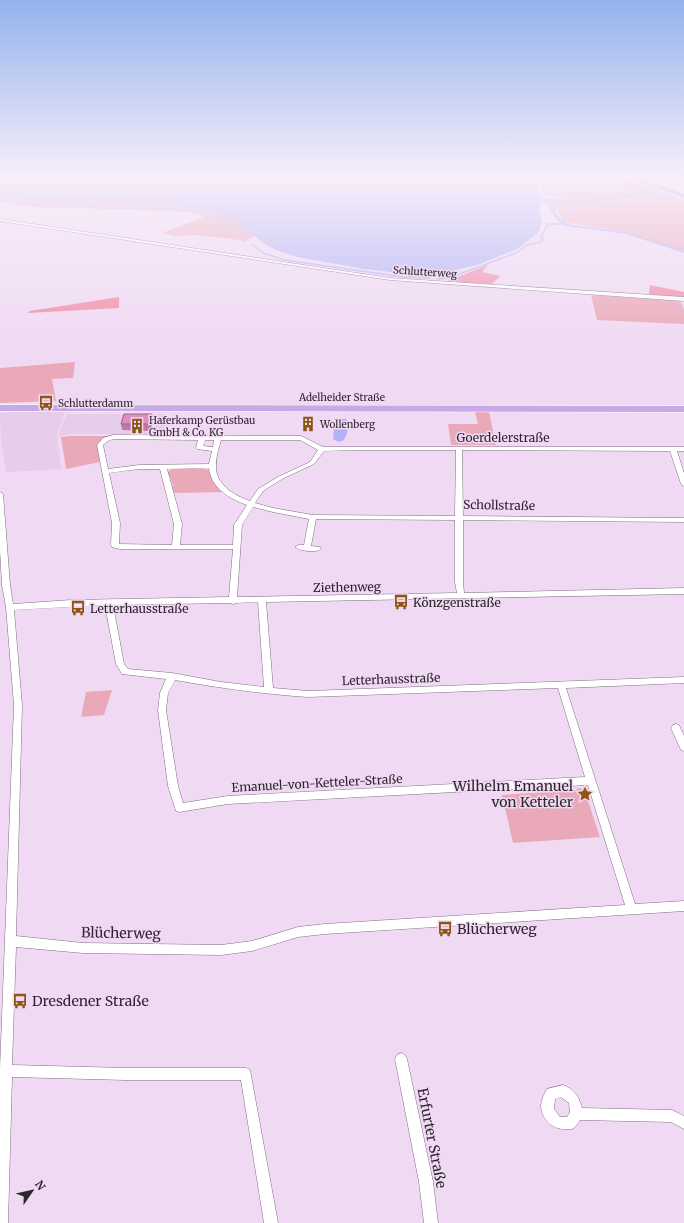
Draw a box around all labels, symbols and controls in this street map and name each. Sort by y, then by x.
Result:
street label: Schlutterweg [393,263,457,281]
street label: Adelheider Straße [298,391,385,404]
bus stop icon: Schlutterdamm [37,394,55,412]
place label: Schlutterdamm [58,397,133,410]
place label: Haferkamp Gerüstbau GmbH & Co. KG [149,414,255,439]
building icon: Wollenberg [299,415,317,433]
building icon: Haferkamp Gerüstbau GmbH & Co. KG [128,417,146,435]
place label: Wollenberg [319,418,375,431]
street label: Goerdelerstraße [457,430,549,445]
street label: Schollstraße [463,497,535,513]
street label: Ziethenweg [313,579,382,595]
bus stop icon: Könzgenstraße [392,593,410,611]
place label: Könzgenstraße [413,595,501,610]
bus stop icon: Letterhausstraße [69,599,87,617]
place label: Letterhausstraße [90,601,189,616]
street label: Letterhausstraße [341,670,441,688]
street label: Emanuel-von-Ketteler-Straße [231,771,403,795]
place label: Wilhelm Emanuel von Ketteler [452,777,574,811]
place icon: Wilhelm Emanuel von Ketteler [576,785,594,803]
bus stop icon: Blücherweg [436,920,454,938]
place label: Blücherweg [457,920,537,938]
street label: Blücherweg [81,923,162,943]
bus stop icon: Dresdener Straße [11,992,29,1010]
place label: Dresdener Straße [32,992,149,1010]
street label: Erfurter Straße [413,1086,451,1190]
north arrow [12,1171,52,1211]
text: N [32,1178,49,1193]

